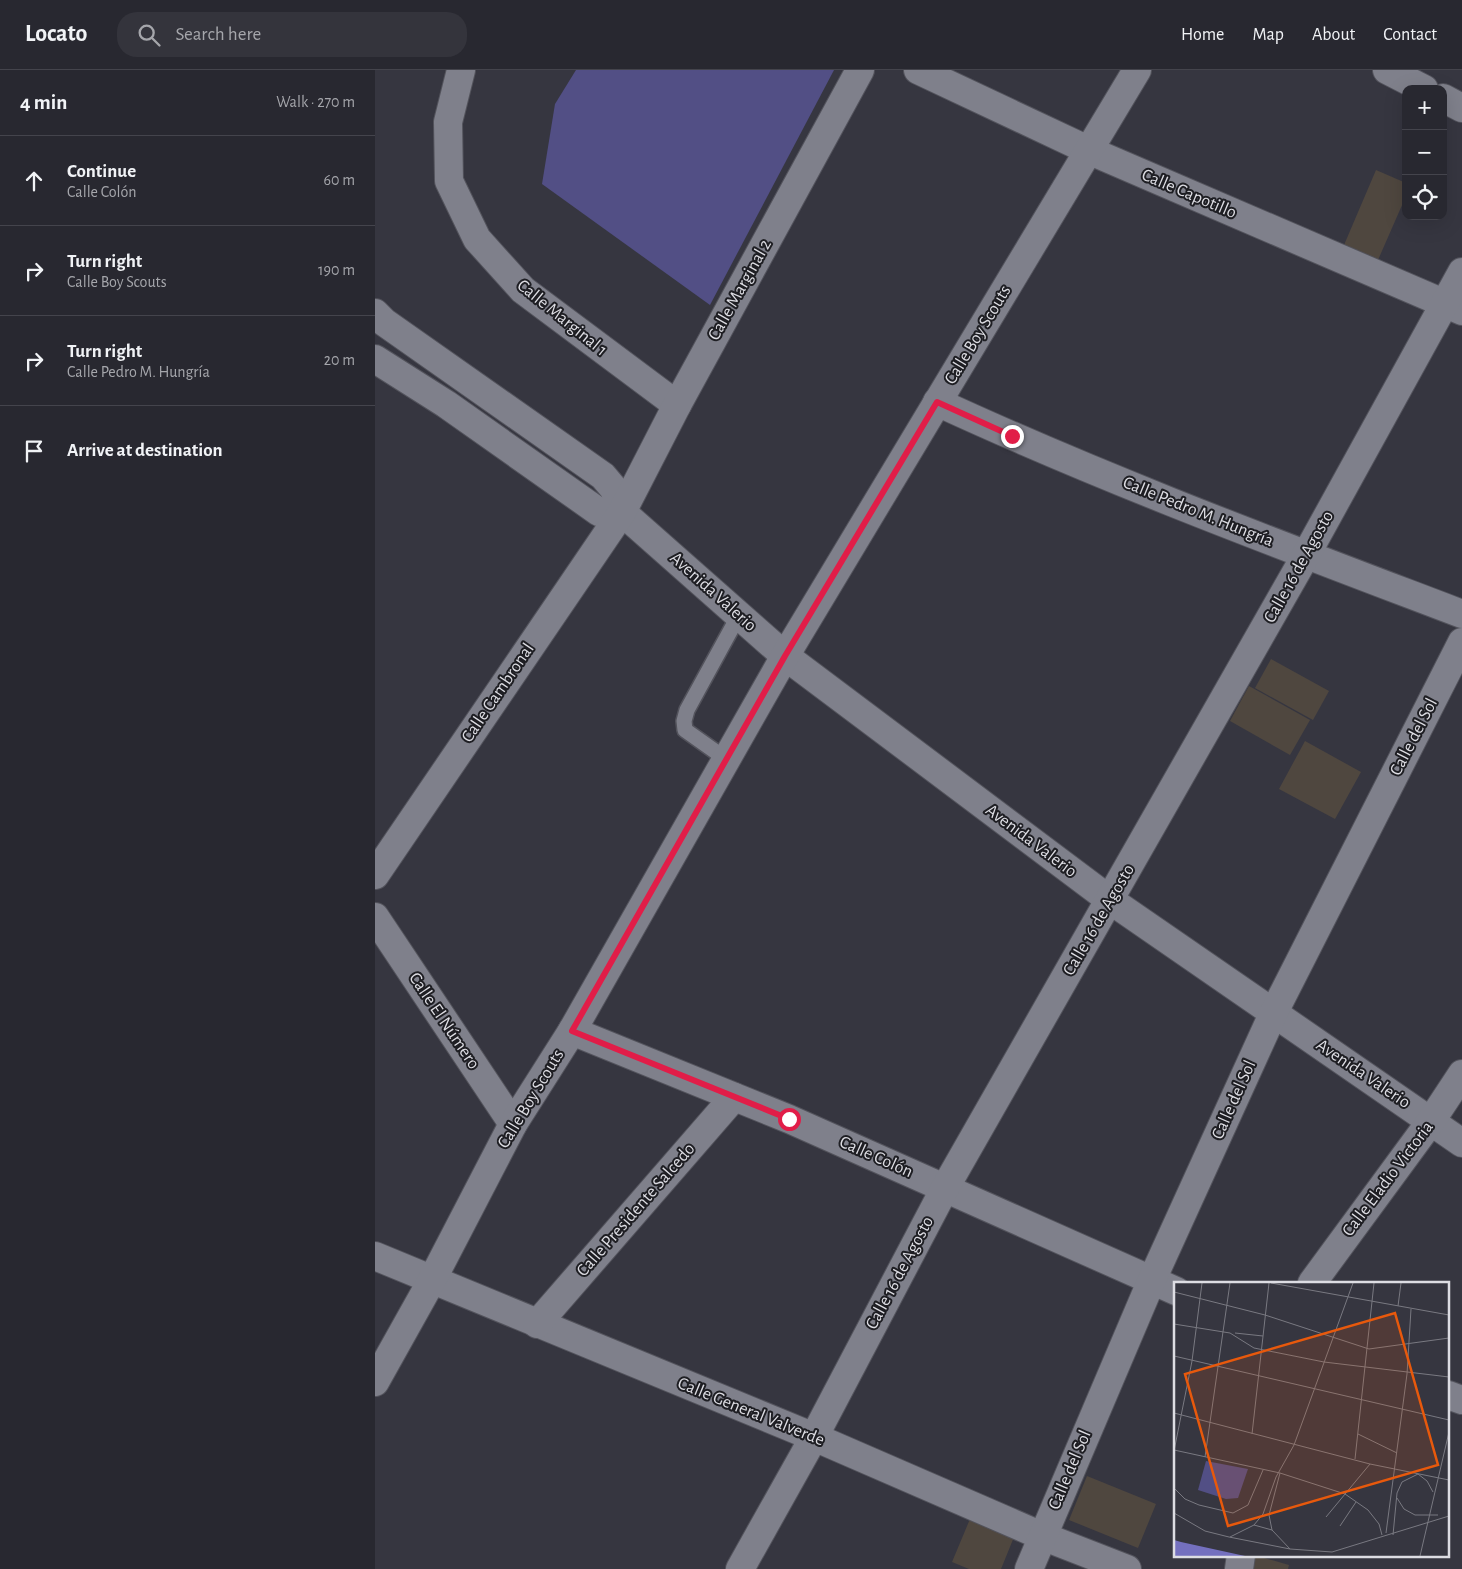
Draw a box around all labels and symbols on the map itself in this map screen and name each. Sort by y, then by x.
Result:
street label: Calle Capotillo [1139,166,1239,222]
street label: Calle Marginal 2 [705,237,775,343]
street label: Calle Marginal 1 [514,276,610,360]
street label: Calle Boy Scouts [941,282,1015,388]
route end [1001,425,1024,448]
street label: Calle Pedro M. Hungría [1120,474,1276,550]
street label: Calle 16 de Agosto [1261,508,1337,626]
street label: Avenida Valerio [666,549,760,635]
street label: Calle Cambronal [458,640,538,746]
street label: Calle del Sol [1387,695,1441,779]
street label: Avenida Valerio [982,801,1080,881]
street label: Calle 16 de Agosto [1060,861,1138,979]
street label: Calle El Número [405,969,483,1073]
street label: Avenida Valerio [1313,1036,1413,1112]
street label: Calle Boy Scouts [494,1046,568,1152]
street label: Calle del Sol [1209,1058,1259,1142]
route start [778,1108,801,1131]
street label: Calle Eladio Victoria [1339,1118,1437,1240]
street label: Calle Colón [837,1133,915,1181]
street label: Calle Presidente Salcedo [573,1140,699,1280]
street label: Calle 16 de Agosto [863,1213,937,1332]
inset map [1174,1282,1449,1556]
street label: Calle General Valverde [675,1374,827,1450]
street label: Calle del Sol [1045,1428,1095,1512]

